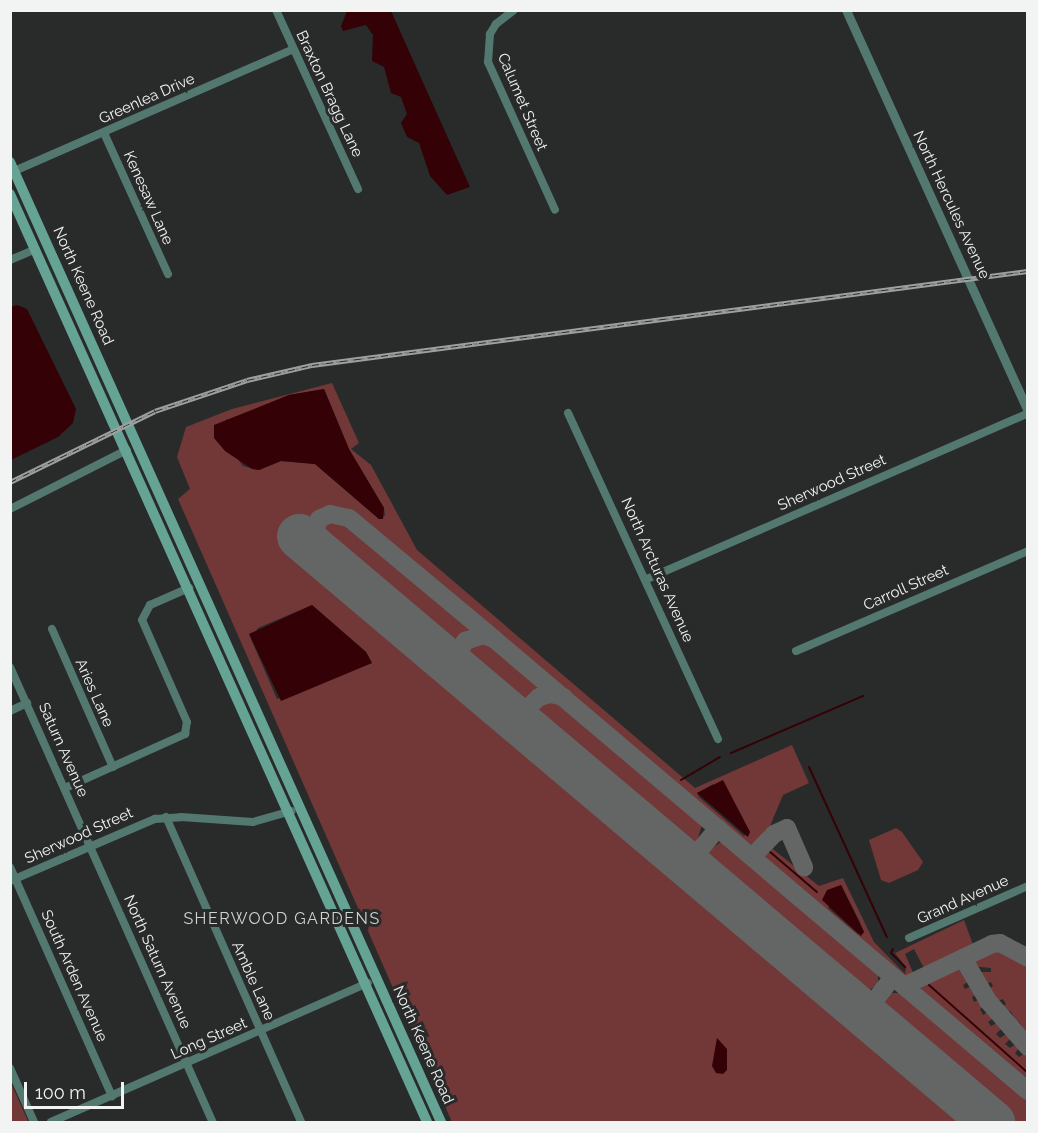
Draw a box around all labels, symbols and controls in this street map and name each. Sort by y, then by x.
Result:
street label: Braxton Bragg Lane [292,28,366,160]
street label: Calumet Street [493,50,551,154]
street label: Greenlea Drive [96,70,198,128]
street label: North Hercules Avenue [909,128,993,282]
street label: Kenesaw Lane [119,148,177,248]
street label: North Keene Road [49,224,117,348]
street label: Sherwood Street [775,451,889,515]
street label: North Arcturas Avenue [617,494,697,646]
street label: Carroll Street [861,561,951,615]
street label: Aries Lane [71,656,117,730]
street label: Saturn Avenue [34,700,92,800]
street label: Sherwood Street [22,804,136,868]
street label: Grand Avenue [914,872,1012,928]
street label: North Saturn Avenue [119,892,195,1032]
street label: South Arden Avenue [37,907,111,1045]
district label: SHERWOOD GARDENS [183,909,381,929]
street label: Amble Lane [228,939,278,1023]
street label: North Keene Road [389,983,457,1107]
street label: Long Street [168,1014,250,1064]
scale bar [27,1070,128,1108]
text: 100 m [35,1082,86,1103]

